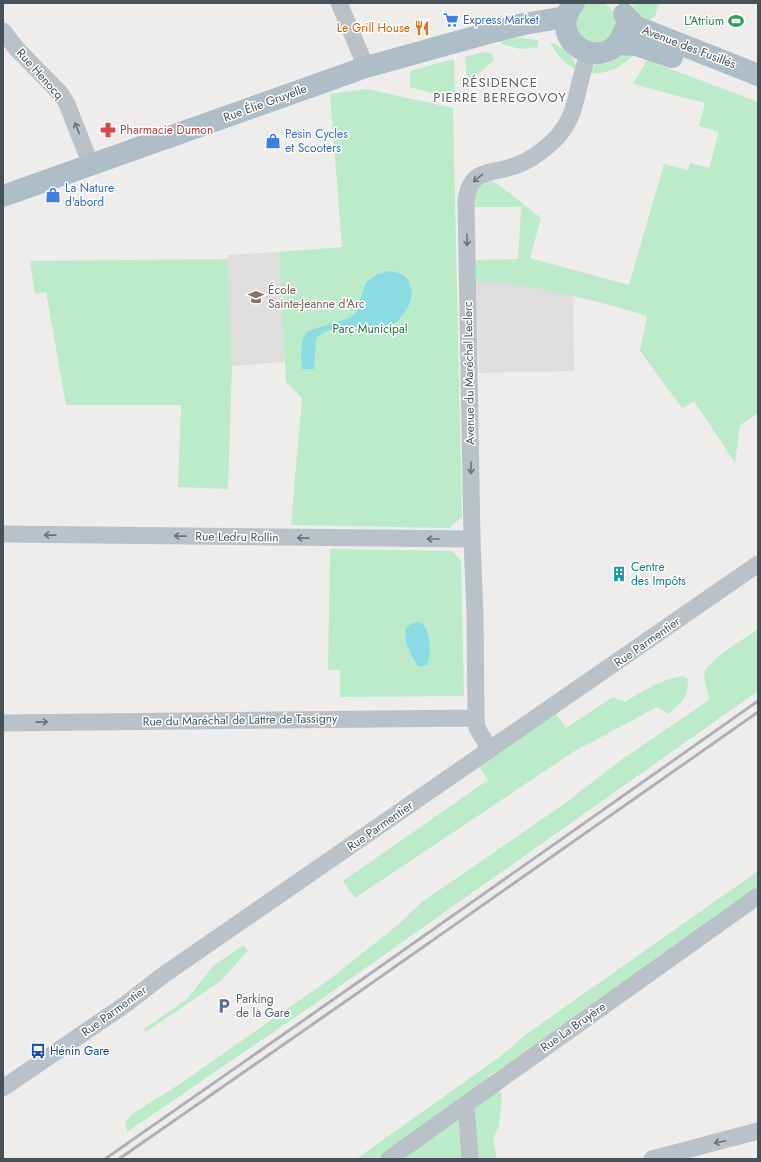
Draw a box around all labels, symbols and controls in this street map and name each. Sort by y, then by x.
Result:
supermarket icon: Express Market [442,11,460,29]
place label: Express Market [463,11,539,29]
place label: L'Atrium [684,12,724,30]
sports icon: L'Atrium [727,12,745,30]
place label: Le Grill House [337,19,410,37]
restaurant icon: Le Grill House [413,19,431,37]
street label: Avenue des Fusillés [640,21,739,73]
street label: Rue Henocq [12,45,68,103]
district label: RÉSIDENCE PIERRE BEREGOVOY [433,73,567,107]
street label: Rue Élie Gruyelle [221,80,309,126]
pharmacy icon: Pharmacie Dumon [99,121,117,139]
place label: Pharmacie Dumon [120,121,213,139]
one-way arrow [72,123,80,135]
place label: Pesin Cycles et Scooters [285,125,348,157]
shop icon: Pesin Cycles et Scooters [264,132,282,150]
one-way arrow [473,173,484,182]
place label: La Nature d'abord [65,179,114,211]
shop icon: La Nature d'abord [44,186,62,204]
one-way arrow [463,233,471,246]
place label: École Sainte-Jeanne d'Arc [268,281,365,313]
school or university icon: École Sainte-Jeanne d'Arc [247,288,265,306]
street label: Avenue du Maréchal Leclerc [459,301,479,445]
park label: Parc Municipal [333,320,407,338]
one-way arrow [467,461,474,474]
street label: Rue Ledru Rollin [195,527,279,547]
one-way arrow [44,531,57,538]
one-way arrow [174,533,187,540]
one-way arrow [297,534,310,542]
one-way arrow [427,535,440,543]
place label: Centre des Impôts [631,558,686,590]
building icon: Centre des Impôts [610,565,628,583]
street label: Rue Parmentier [610,612,684,671]
street label: Rue du Maréchal de Lattre de Tassigny [143,709,338,731]
one-way arrow [35,718,48,726]
street label: Rue Parmentier [343,796,417,855]
street label: Rue Parmentier [78,981,151,1041]
place label: Parking de la Gare [236,990,290,1022]
parking icon: Parking de la Gare [215,997,233,1015]
street label: Rue La Bruyère [537,998,609,1056]
bus stop icon: Hénin Gare [29,1042,47,1060]
place label: Hénin Gare [50,1042,109,1060]
one-way arrow [714,1138,727,1146]

